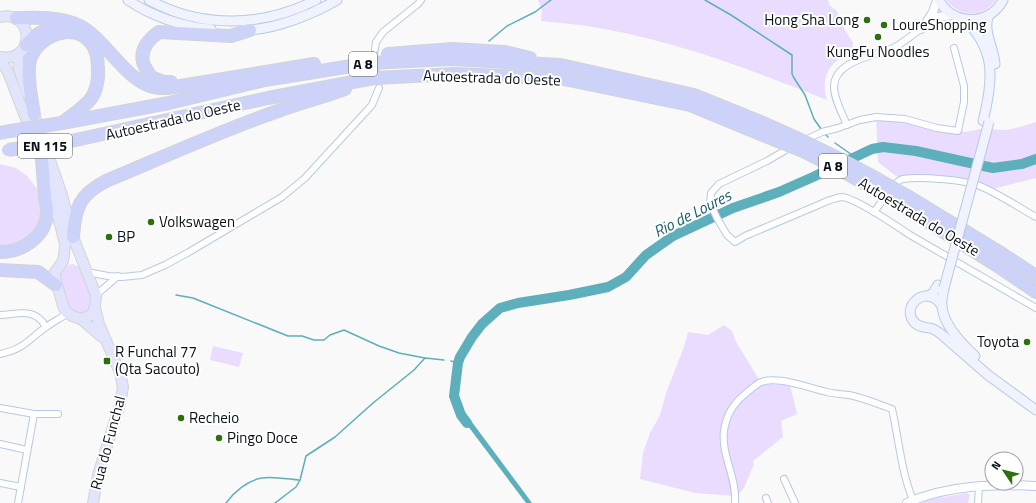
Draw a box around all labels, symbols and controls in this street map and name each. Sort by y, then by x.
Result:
place label: Hong Sha Long [764,8,859,31]
place label: LoureShopping [892,13,987,36]
marker: Hong Sha Long [862,15,872,25]
marker: LoureShopping [879,20,889,30]
marker: KungFu Noodles [873,32,883,42]
place label: KungFu Noodles [827,40,929,63]
road number: A 8 [349,52,377,76]
street label: Autoestrada do Oeste [423,64,561,91]
street label: Autoestrada do Oeste [103,93,243,146]
road number: EN 115 [18,134,72,158]
road number: A 8 [819,154,847,178]
street label: Autoestrada do Oeste [854,171,984,262]
water label: Rio de Loures [649,183,736,243]
place label: Volkswagen [159,210,235,233]
marker: Volkswagen [146,217,156,227]
place label: BP [117,225,135,248]
marker: BP [104,232,114,242]
place label: Toyota [977,330,1019,353]
marker: Toyota [1022,337,1032,347]
place label: R Funchal 77 (Qta Sacouto) [115,340,200,380]
marker: R Funchal 77 (Qta Sacouto) [102,356,112,366]
street label: Rua do Funchal [84,393,131,492]
place label: Recheio [189,406,239,429]
marker: Recheio [176,413,186,423]
place label: Pingo Doce [227,426,298,449]
marker: Pingo Doce [214,433,224,443]
north arrow [984,451,1024,491]
text: N [987,458,1005,473]

